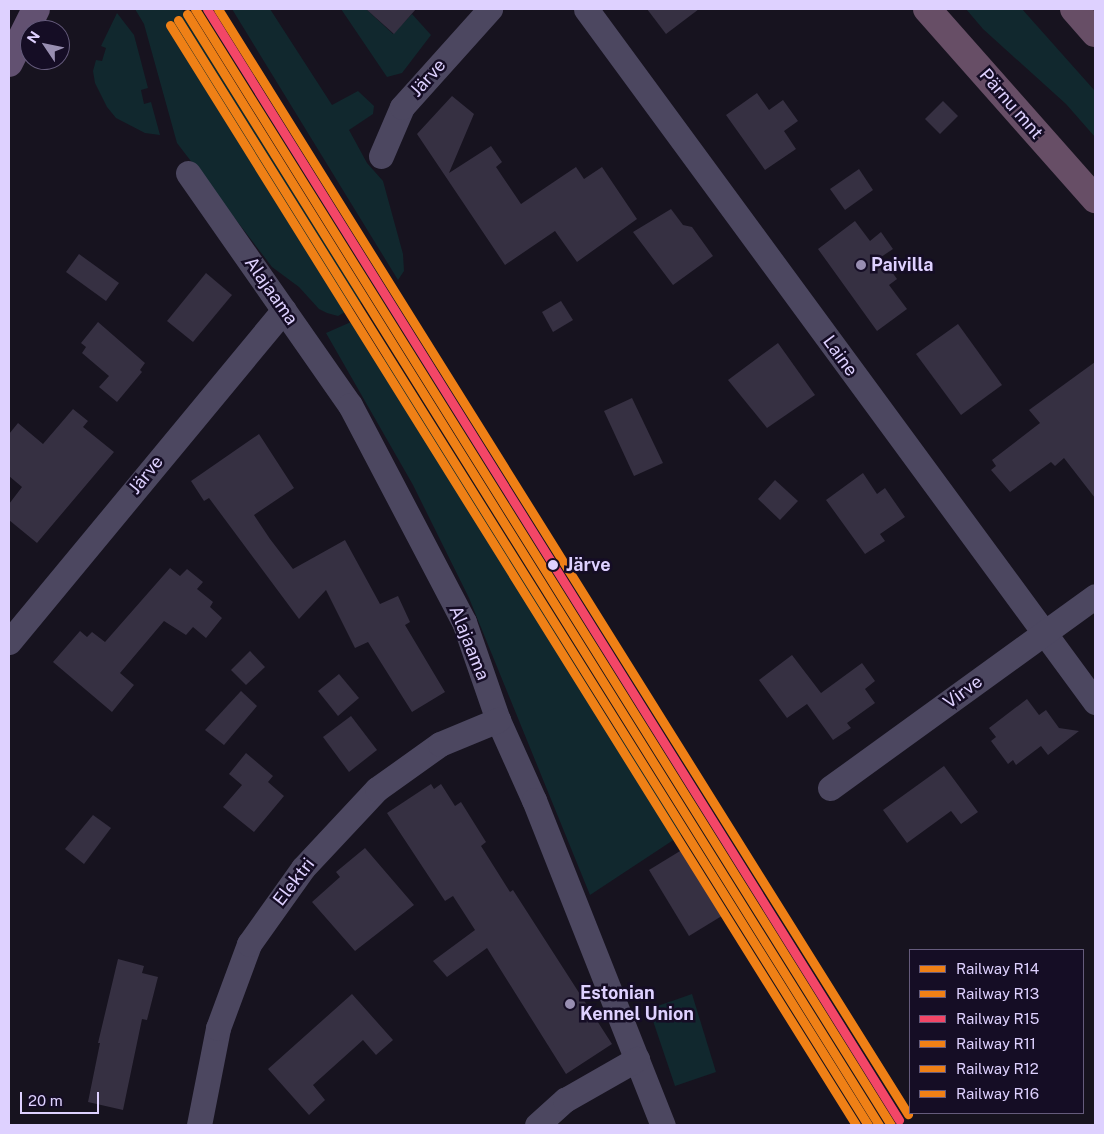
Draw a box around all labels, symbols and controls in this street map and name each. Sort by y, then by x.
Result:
north arrow [20,20,70,70]
text: N [24,28,43,46]
street label: Järve [405,55,451,101]
street label: Pärnu mnt [975,64,1047,144]
street label: Alajaama [240,253,302,329]
place label: Paivilla [871,254,933,276]
marker: Paivilla [855,259,867,271]
street label: Laine [818,331,862,381]
street label: Järve [124,451,168,499]
place label: Järve [566,554,611,576]
marker: Järve [544,556,562,574]
street label: Alajaama [444,603,494,683]
street label: Virve [939,671,987,713]
street label: Elektri [269,854,319,910]
legend [909,949,1084,1114]
text: Railway R14 [956,960,1039,977]
place label: Estonian Kennel Union [580,983,694,1026]
text: Railway R13 [956,985,1039,1002]
marker: Estonian Kennel Union [564,998,576,1010]
text: Railway R15 [956,1010,1039,1027]
text: Railway R11 [956,1035,1036,1052]
text: Railway R12 [956,1060,1039,1077]
scale bar [22,1082,101,1114]
text: Railway R16 [956,1085,1039,1102]
text: 20 m [28,1092,63,1109]

